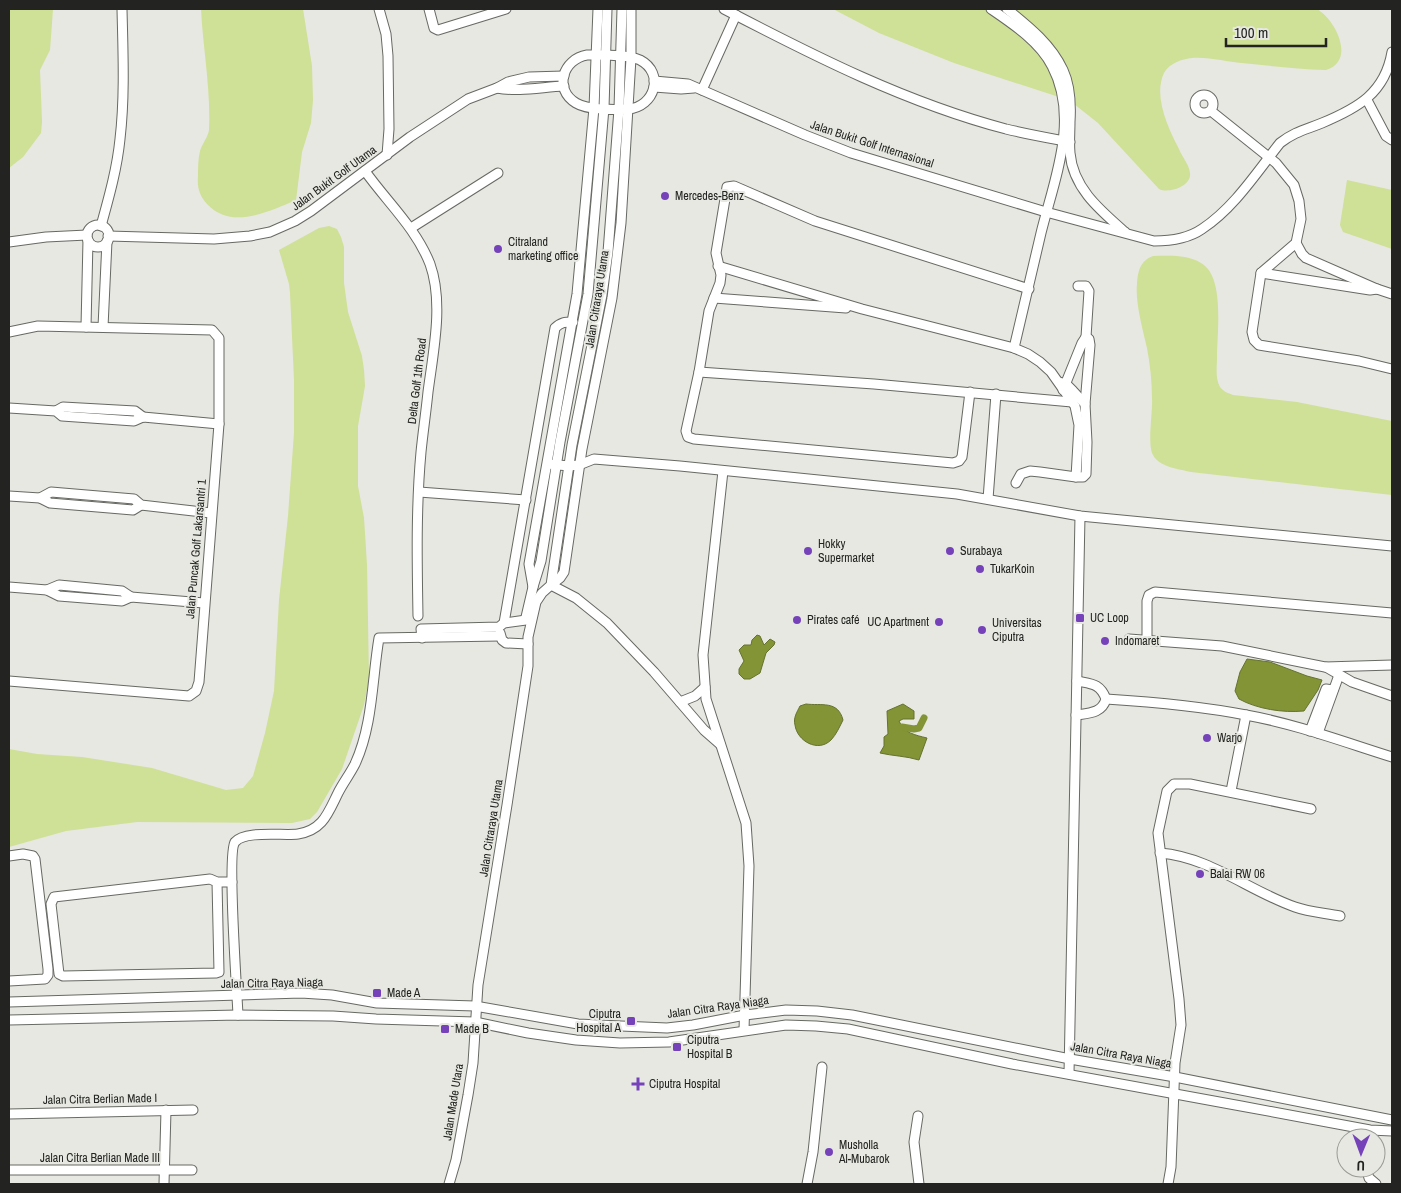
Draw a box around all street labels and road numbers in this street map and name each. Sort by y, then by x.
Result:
street label: Jalan Bukit Golf Internasional [808,116,936,172]
street label: Jalan Bukit Golf Utama [288,141,380,214]
street label: Jalan Citraraya Utama [581,249,613,349]
street label: Delta Golf 1th Road [404,337,430,425]
street label: Jalan Puncak Golf Lakarsantri 1 [182,478,210,619]
street label: Jalan Citraraya Utama [475,778,507,878]
street label: Jalan Citra Raya Niaga [221,974,324,992]
street label: Jalan Citra Raya Niaga [666,992,770,1022]
street label: Jalan Citra Raya Niaga [1069,1038,1173,1072]
street label: Jalan Made Utara [439,1062,467,1142]
street label: Jalan Citra Berlian Made I [43,1090,157,1108]
street label: Jalan Citra Berlian Made III [40,1150,160,1166]

